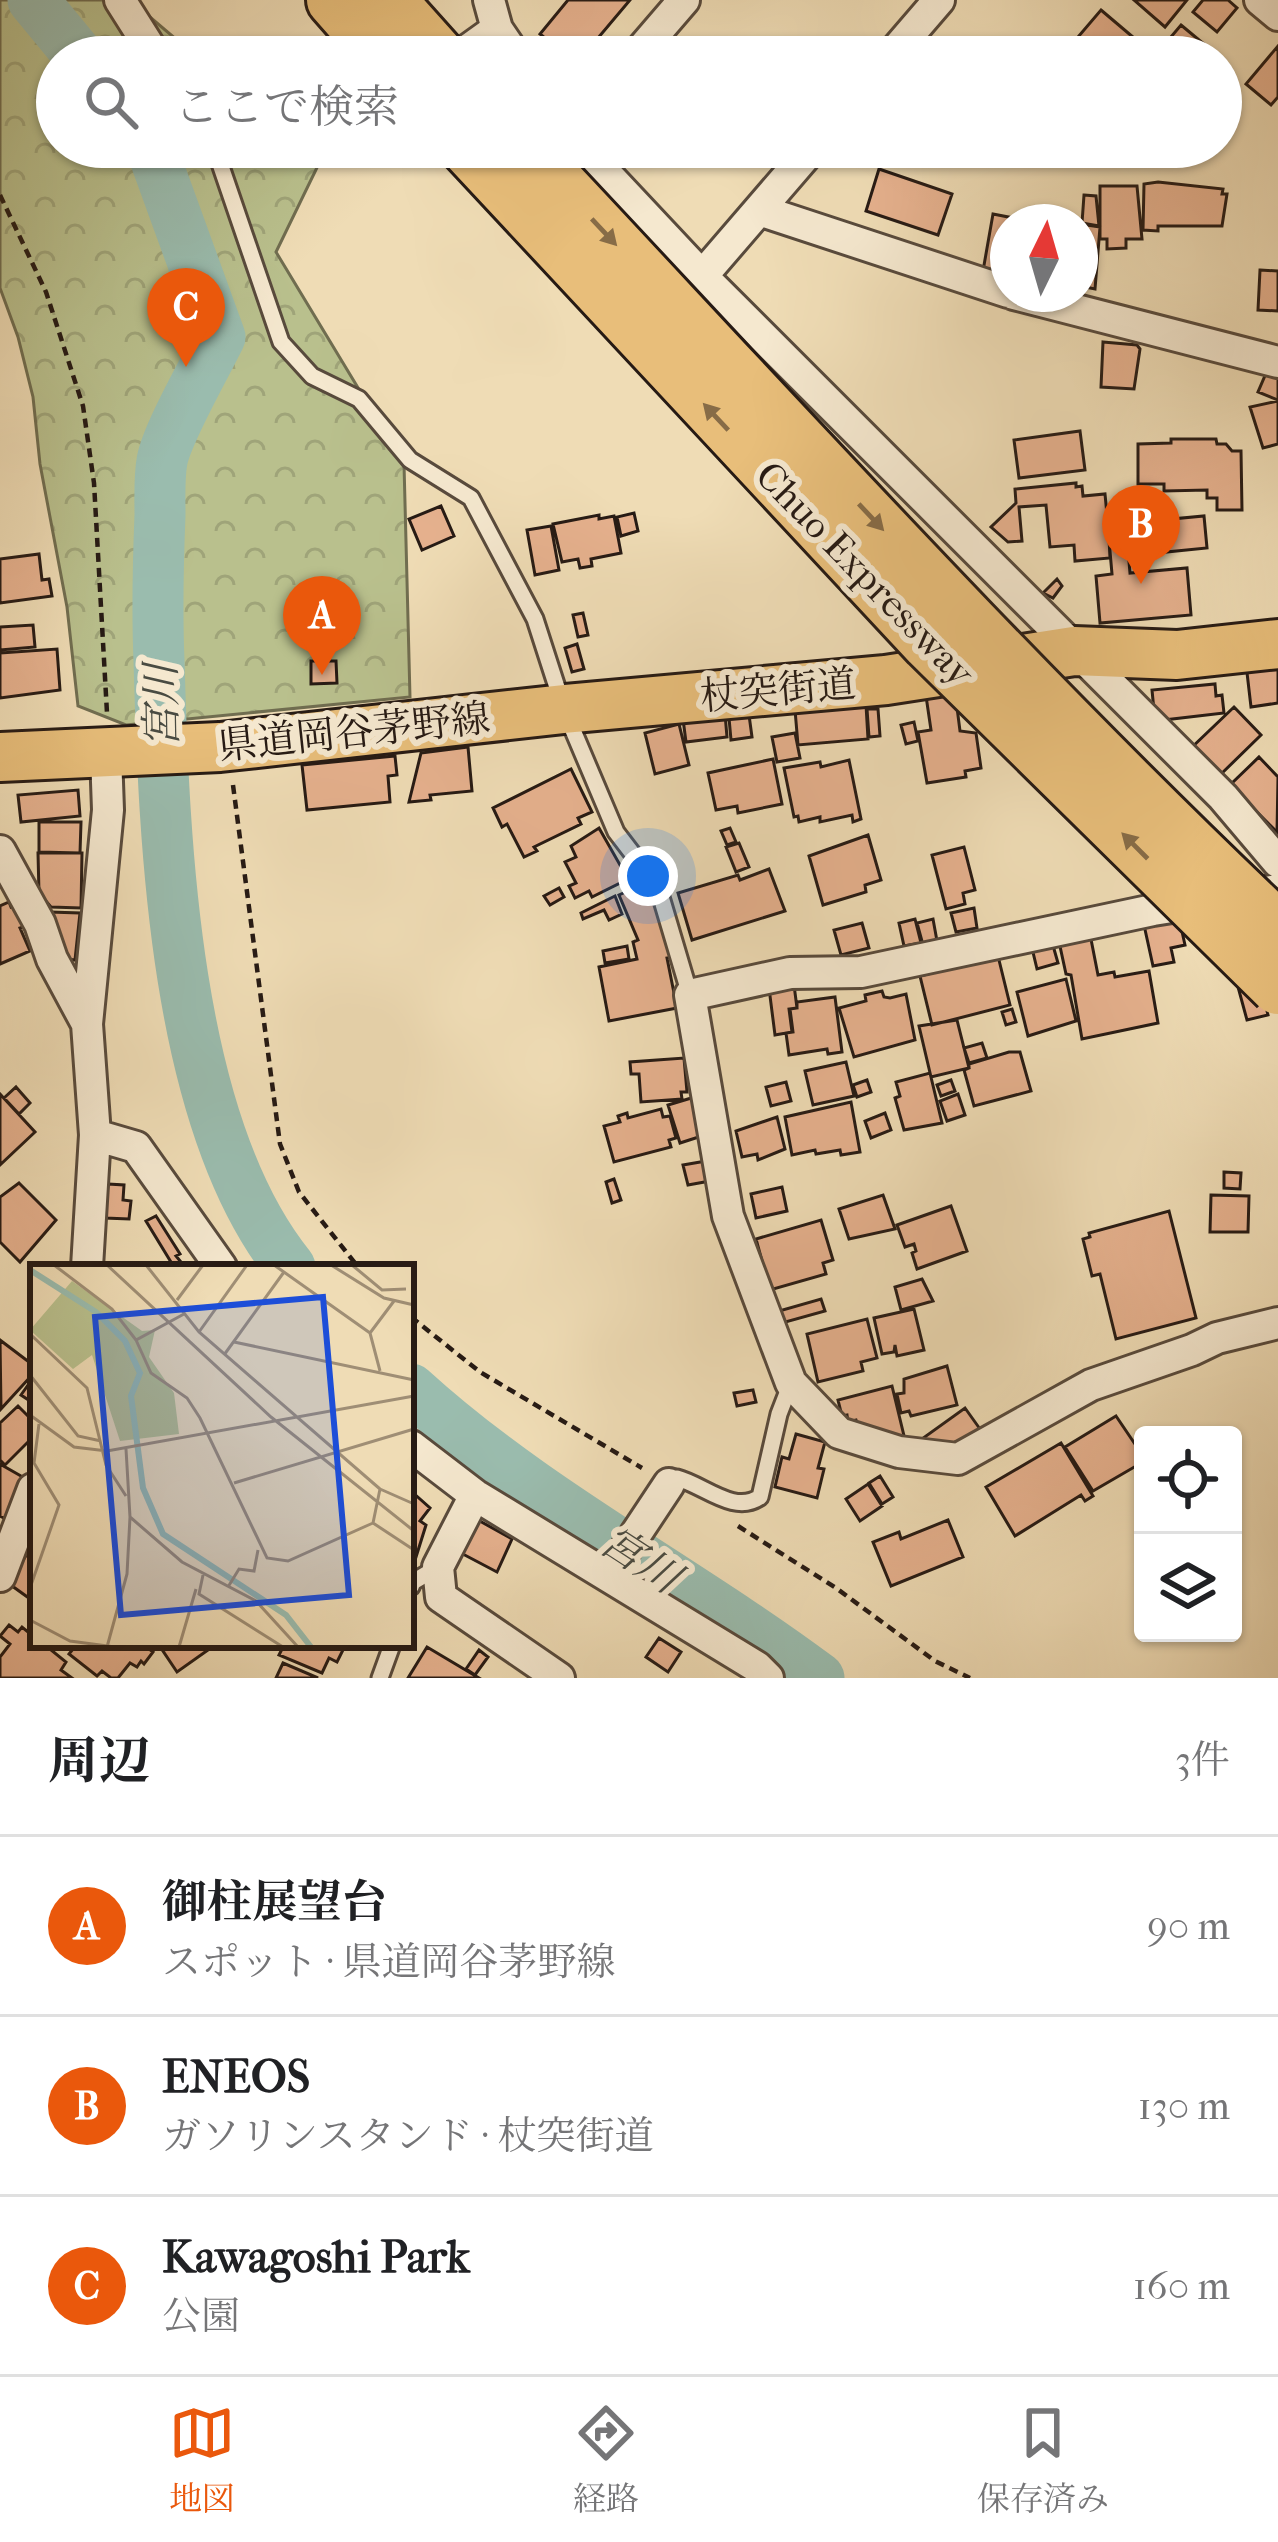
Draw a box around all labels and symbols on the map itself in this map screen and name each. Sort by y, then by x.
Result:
north arrow [990,204,1098,312]
one-way arrow [590,218,617,247]
pin: C [147,268,225,367]
one-way arrow [703,402,730,431]
street label: Chuo Expressway [746,452,984,697]
pin: B [1102,485,1180,584]
one-way arrow [856,502,884,531]
pin: A [283,576,361,675]
water label: 宮川 [137,660,187,748]
street label: 杖突街道 [698,660,858,720]
street label: 県道岡谷茅野線 [216,695,492,769]
one-way arrow [1121,832,1149,860]
your location [618,846,678,906]
inset map [30,1264,414,1648]
water label: 宮川 [591,1517,692,1606]

